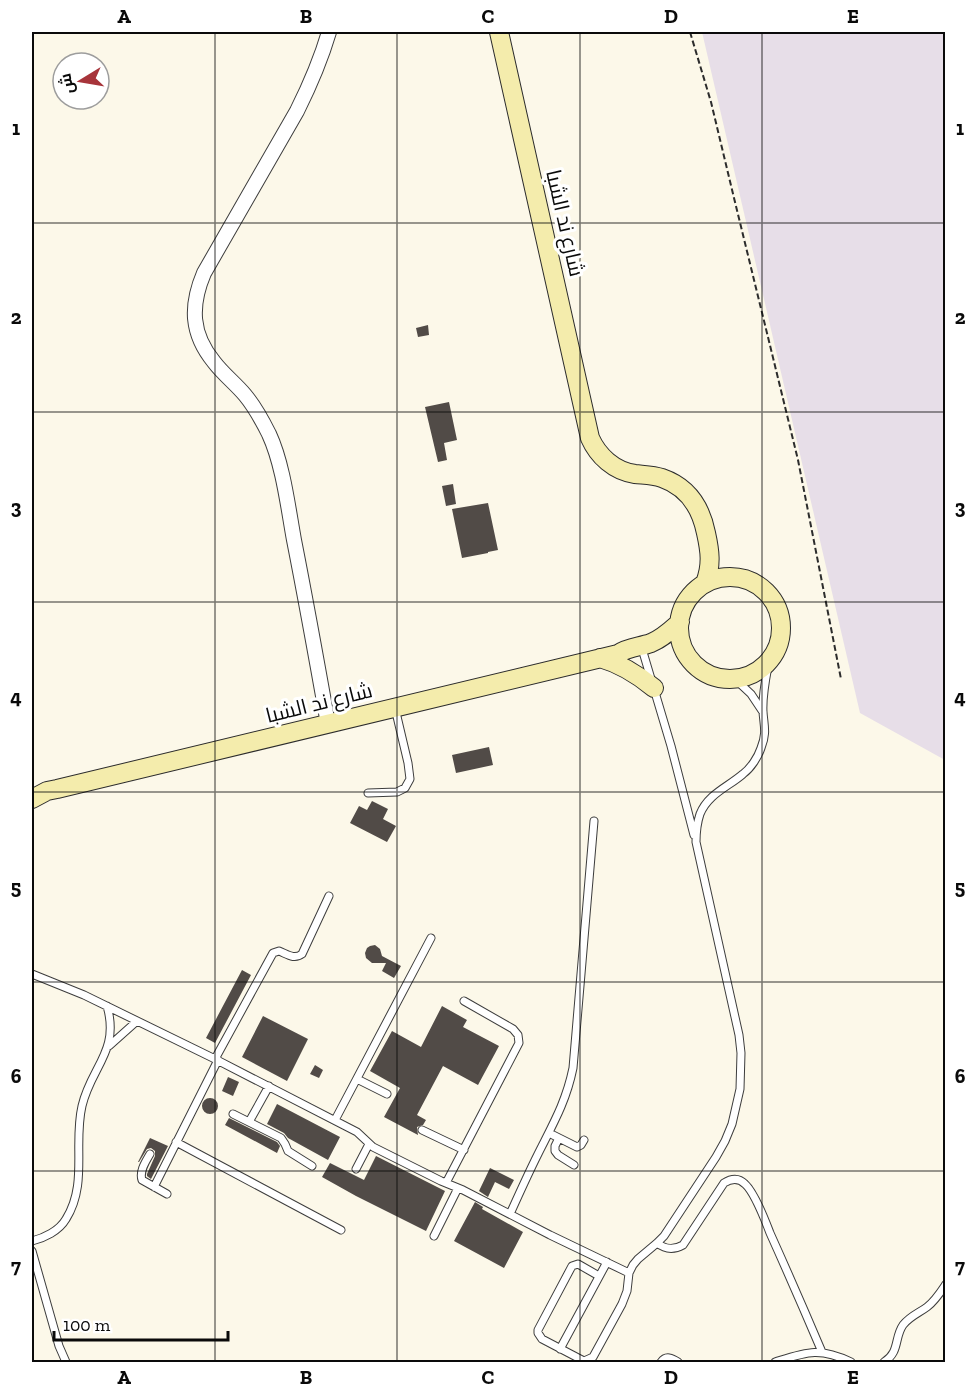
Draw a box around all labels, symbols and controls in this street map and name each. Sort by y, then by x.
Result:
text: A [117,4,131,28]
text: B [300,4,312,28]
text: C [482,4,495,28]
text: D [664,4,678,28]
text: E [847,4,859,28]
north arrow [51,51,111,111]
text: ش [55,72,78,96]
text: 1 [12,116,20,140]
text: 1 [956,116,964,140]
street label: شارع ند الشبا [539,167,590,279]
text: 2 [11,305,22,329]
text: 2 [955,305,966,329]
text: 3 [11,495,22,519]
text: 3 [955,495,966,519]
street label: شارع ند الشبا [263,677,375,730]
text: 4 [10,685,22,709]
text: 4 [954,685,966,709]
text: 5 [11,875,21,899]
text: 5 [955,875,965,899]
text: 6 [11,1064,22,1088]
text: 6 [955,1064,966,1088]
text: 7 [11,1254,21,1278]
text: 7 [955,1254,965,1278]
scale bar [54,1304,228,1342]
text: 100 m [63,1314,111,1336]
text: A [117,1365,131,1389]
text: B [300,1365,312,1389]
text: C [482,1365,495,1389]
text: D [664,1365,678,1389]
text: E [847,1365,859,1389]

